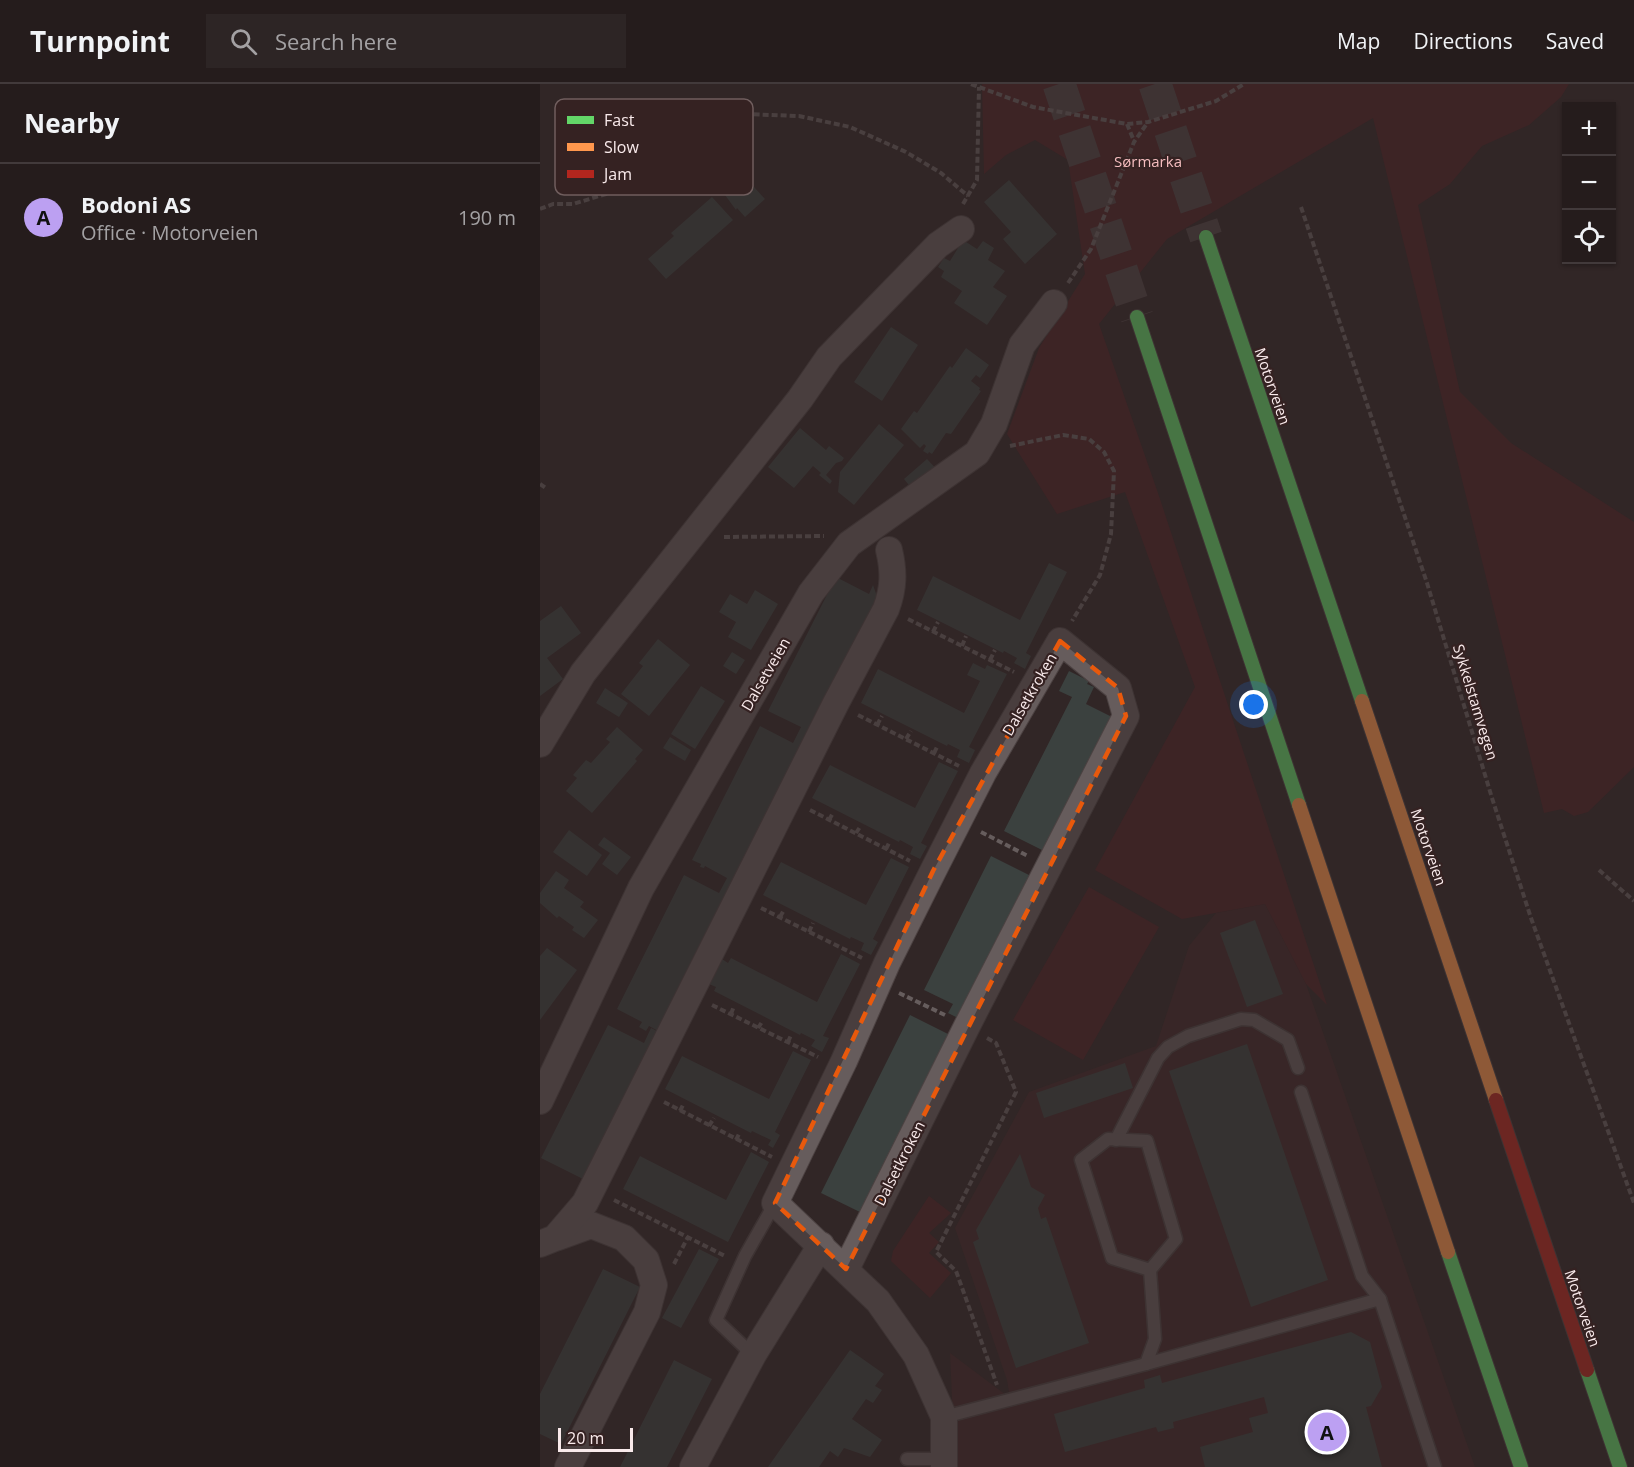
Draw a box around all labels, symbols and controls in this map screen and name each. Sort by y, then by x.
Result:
search box [206,14,626,68]
text: Turnpoint [30,22,170,60]
icon: search [227,25,260,58]
text: Search here [275,26,397,56]
text: Map [1337,27,1380,55]
text: Directions [1413,27,1513,55]
text: Saved [1546,27,1604,55]
legend [555,99,753,195]
map controls [1562,102,1616,264]
button: + [1562,102,1616,156]
text: Nearby [24,105,119,141]
text: Fast [604,109,635,131]
text: Slow [604,136,639,158]
park label: Sørmarka [1114,151,1182,171]
button: − [1562,156,1616,210]
text: Jam [602,163,632,185]
text: Bodoni AS [81,189,191,219]
text: A [37,204,50,231]
text: 190 m [458,204,516,231]
button: locate [1562,210,1616,264]
text: Office · Motorveien [81,219,259,246]
street label: Motorveien [1250,345,1296,427]
street label: Dalsetveien [736,634,794,714]
street label: Sykkelstamvegen [1449,642,1503,762]
street label: Dalsetkroken [997,649,1061,739]
your location [1239,690,1268,719]
street label: Motorveien [1406,806,1452,888]
street label: Dalsetkroken [869,1117,929,1209]
street label: Motorveien [1560,1267,1606,1349]
pin: A [1308,1410,1346,1454]
scale bar [558,1425,633,1452]
text: 20 m [567,1427,604,1449]

